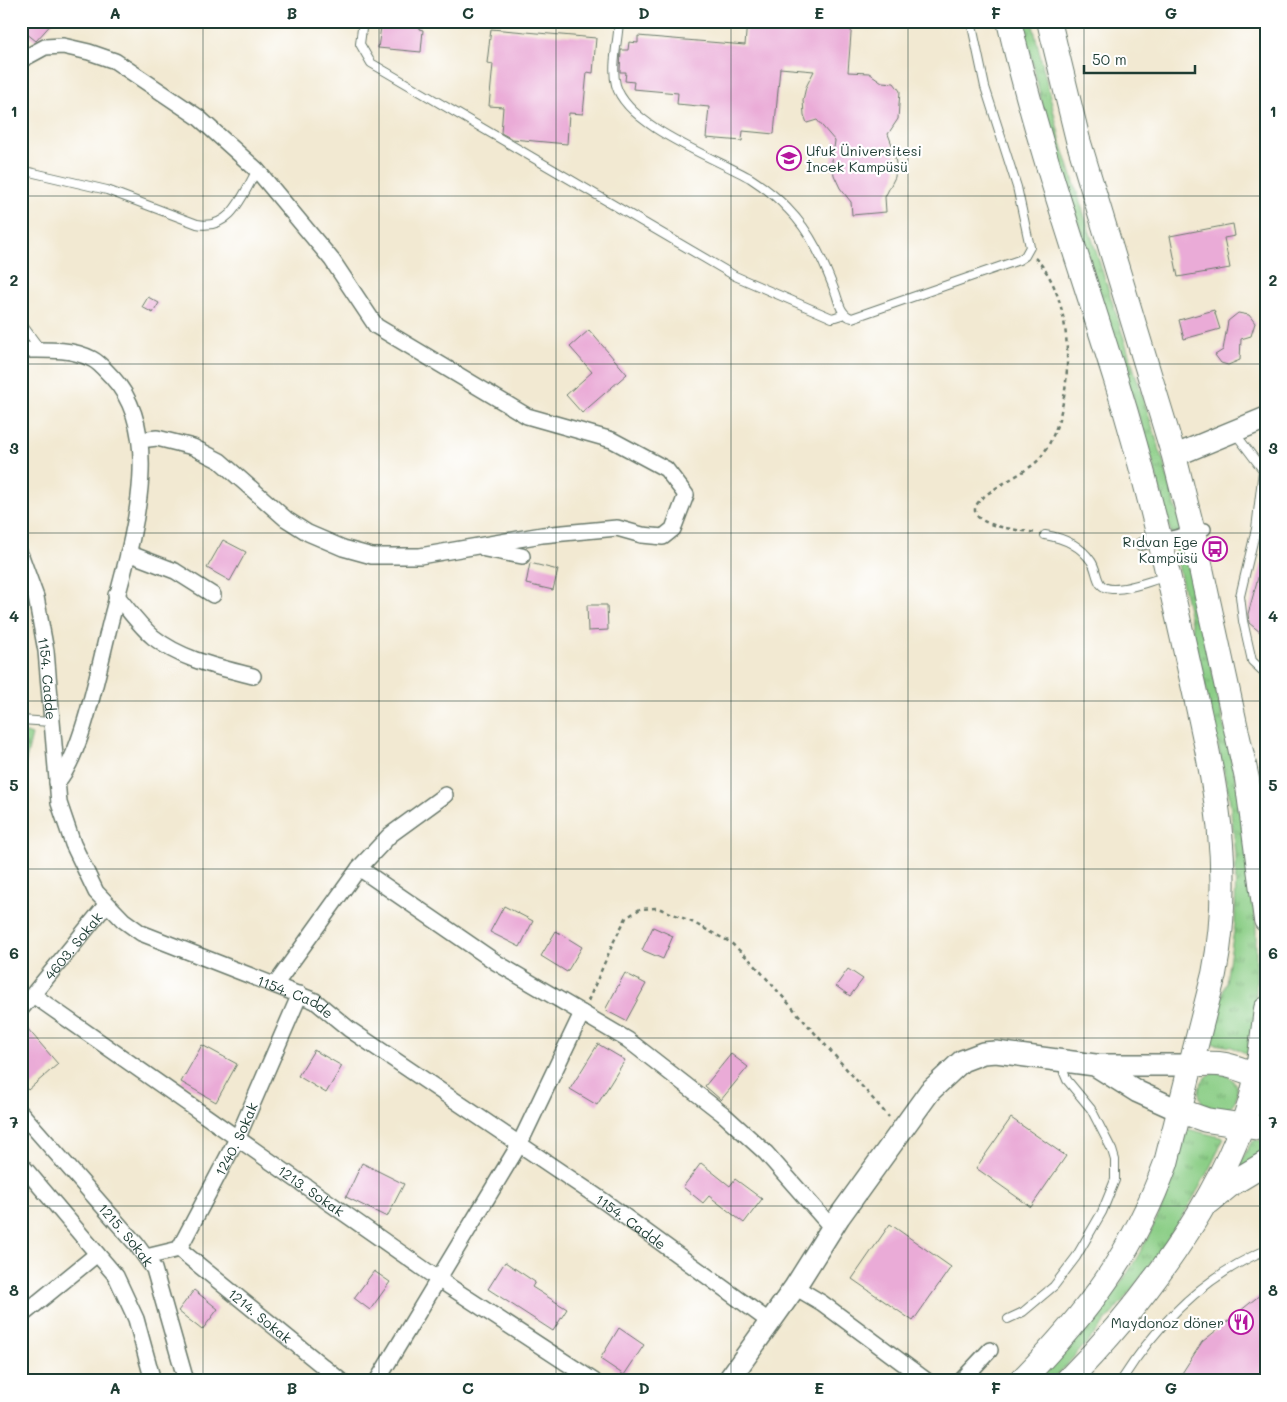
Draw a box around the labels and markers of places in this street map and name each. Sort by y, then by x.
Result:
place label: Ufuk Üniversitesi İncek Kampüsü [806,141,922,176]
school or university icon: Ufuk Üniversitesi İncek Kampüsü [776,145,802,171]
place label: Rıdvan Ege Kampüsü [1123,532,1198,567]
bus stop icon: Rıdvan Ege Kampüsü [1202,536,1228,562]
restaurant icon: Maydonoz döner [1228,1309,1254,1335]
place label: Maydonoz döner [1111,1313,1224,1332]

